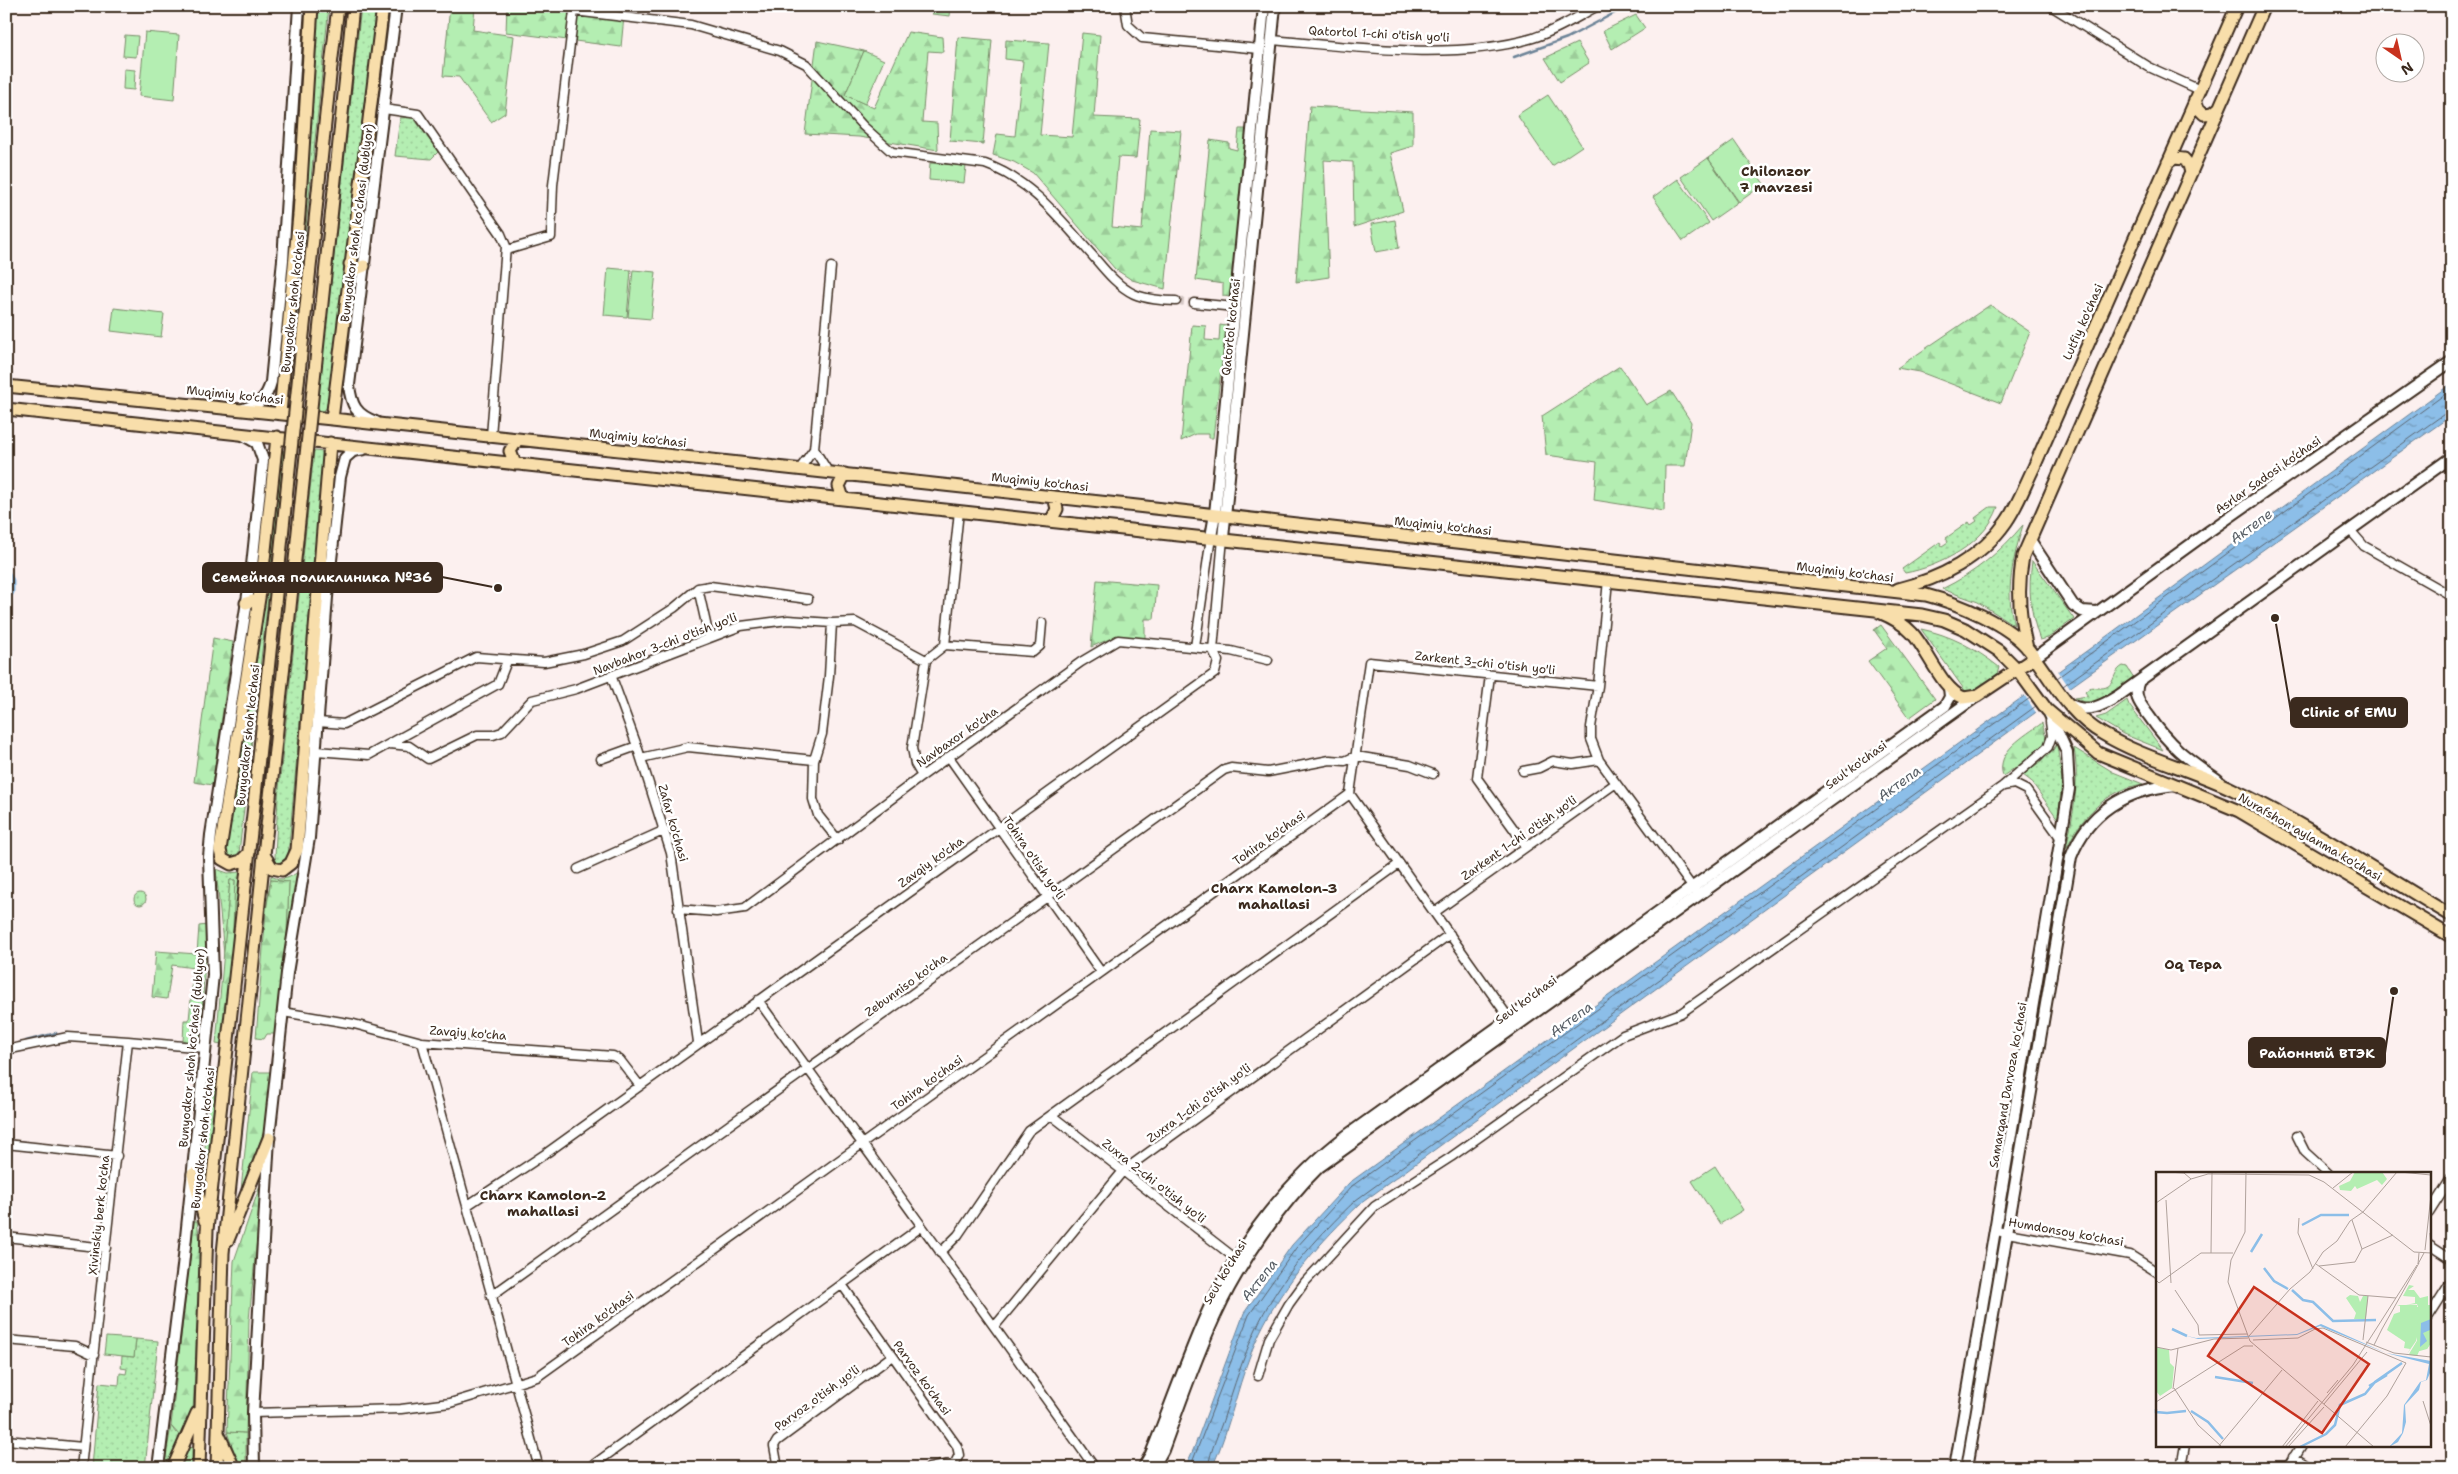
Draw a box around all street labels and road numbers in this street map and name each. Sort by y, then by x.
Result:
street label: Qatortol 1-chi o'tish yo'li [1308,22,1450,46]
street label: Bunyodkor shoh koʻchasi (dublyor) [337,123,377,323]
street label: Bunyodkor shoh ko'chasi [278,230,308,374]
street label: Qatortol ko'chasi [1218,277,1244,377]
street label: Lutfiy ko'chasi [2059,281,2107,363]
street label: Muqimiy ko'chasi [185,382,285,408]
street label: Muqimiy ko'chasi [588,425,688,451]
street label: Asrlar Sadosi ko‘chasi [2212,432,2324,518]
street label: Muqimiy ko'chasi [990,469,1090,495]
street label: Muqimiy ko'chasi [1393,513,1493,539]
street label: Muqimiy ko'chasi [1795,558,1895,586]
street label: Navbahor 3-chi o'tish yo'li [591,609,739,679]
street label: Zarkent 3-chi o'tish yo'li [1414,648,1556,678]
street label: Bunyodkor shoh ko'chasi [233,663,263,807]
street label: Navbaxor ko'cha [913,703,1001,771]
street label: Seul ko'chasi [1822,737,1890,793]
street label: Zafar ko'chasi [654,782,692,864]
street label: Nurafshon aylanma ko'chasi [2235,789,2385,885]
street label: Zarkent 1-chi o'tish yo'li [1458,792,1580,884]
street label: Tohira ko'chasi [1230,807,1308,869]
street label: Tohira o'tish yo'li [999,813,1069,903]
street label: Zavqiy ko'cha [895,832,967,891]
street label: Bunyodkor shoh koʻchasi (dublyor) [175,948,209,1148]
street label: Zebunniso ko'cha [862,949,951,1020]
street label: Seul ko'chasi [1492,972,1560,1028]
street label: Samarqand Darvoza koʻchasi [1986,1001,2030,1169]
street label: Zavqiy ko'cha [429,1022,508,1044]
street label: Tohira ko'chasi [888,1052,966,1114]
street label: Zuxra 1-chi o'tish yo'li [1144,1060,1254,1146]
street label: Bunyodkor shoh ko'chasi [188,1066,218,1210]
street label: Zuxra 2-chi o'tish yo'li [1099,1135,1209,1227]
street label: Xivinskiy berk ko'cha [85,1154,113,1276]
street label: Humdonsoy ko'chasi [2007,1214,2125,1250]
street label: Seul ko'chasi [1199,1237,1251,1307]
street label: Tohira ko'chasi [559,1288,637,1350]
street label: Parvoz ko'chasi [889,1337,955,1419]
street label: Parvoz o'tish yo'li [771,1362,863,1434]

